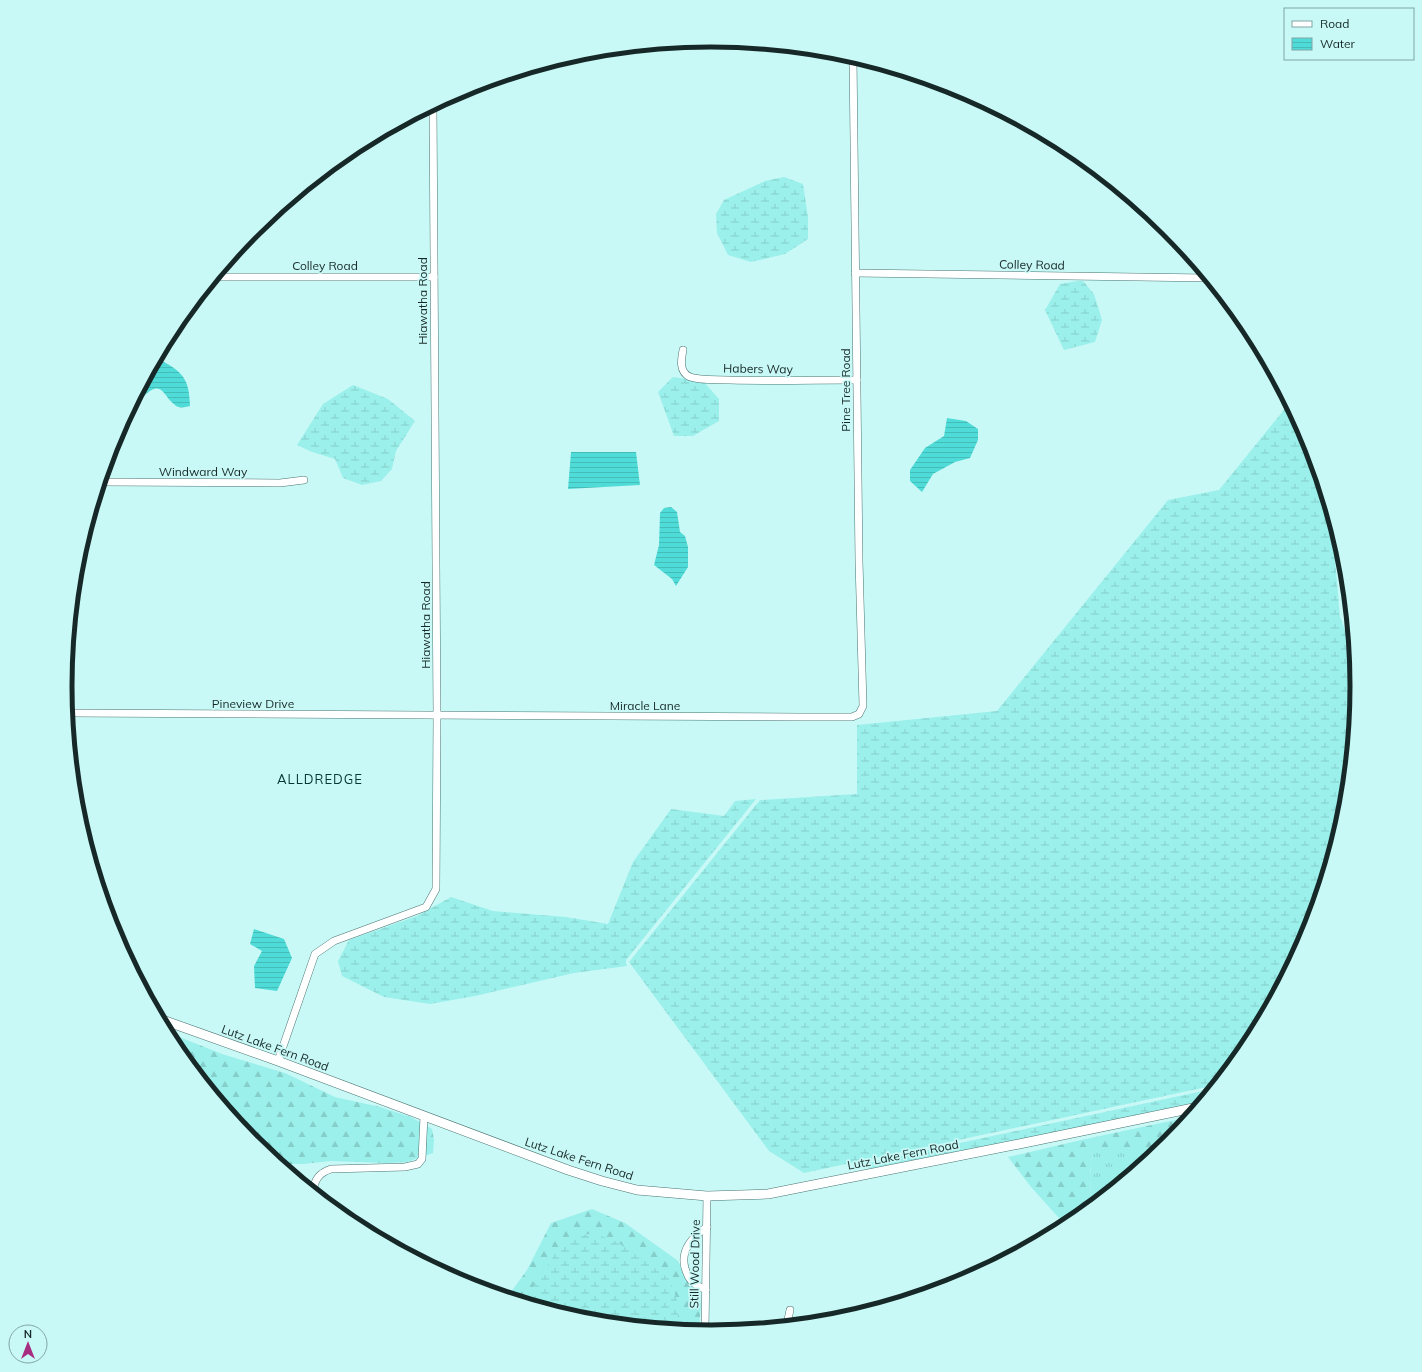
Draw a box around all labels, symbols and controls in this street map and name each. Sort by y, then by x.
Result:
legend [1284,8,1414,60]
text: Road [1320,16,1349,31]
text: Water [1320,36,1356,51]
street label: Colley Road [999,256,1065,273]
street label: Hiawatha Road [415,257,430,345]
street label: Colley Road [292,258,358,273]
street label: Pine Tree Road [838,348,853,432]
street label: Habers Way [723,360,794,377]
street label: Windward Way [159,464,248,479]
street label: Hiawatha Road [418,581,433,669]
street label: Pineview Drive [212,696,294,711]
street label: Miracle Lane [610,698,680,713]
district label: ALLDREDGE [277,771,363,787]
street label: Lutz Lake Fern Road [219,1021,331,1074]
street label: Lutz Lake Fern Road [523,1134,635,1183]
street label: Lutz Lake Fern Road [846,1136,960,1173]
street label: Still Wood Drive [686,1219,703,1309]
north arrow [8,1324,48,1364]
text: N [24,1327,32,1341]

